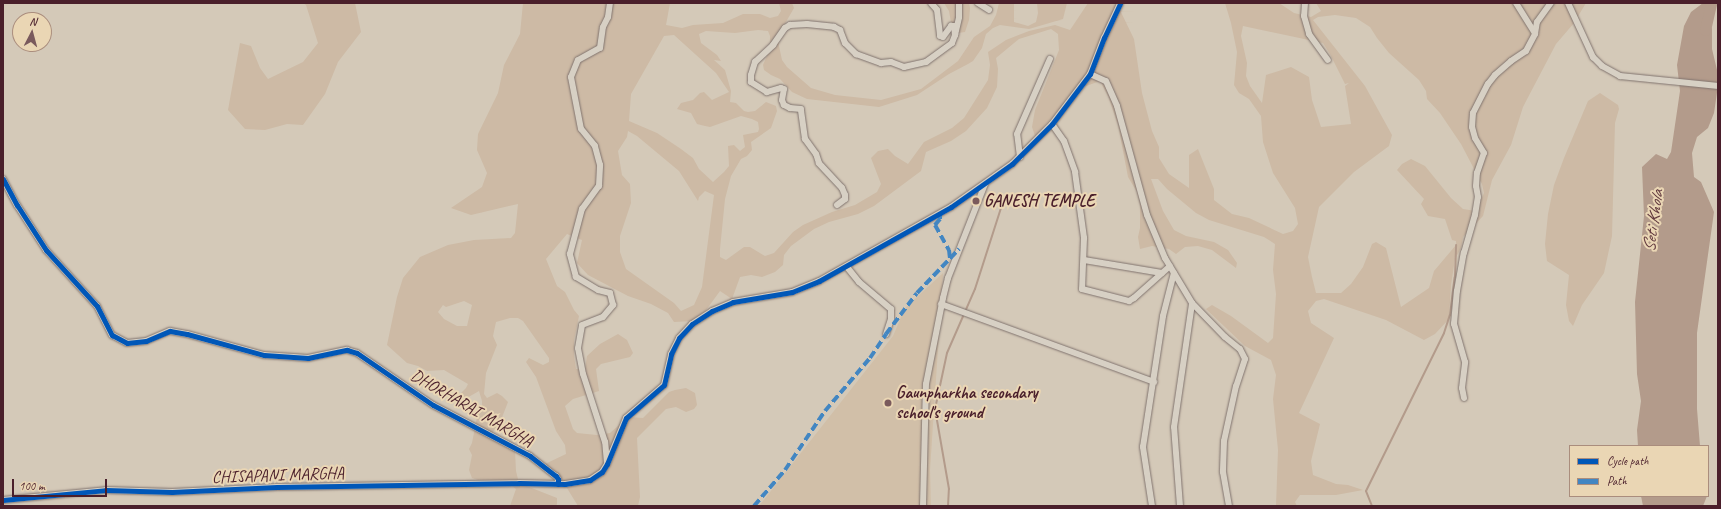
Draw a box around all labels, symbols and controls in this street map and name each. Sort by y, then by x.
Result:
north arrow [12,12,52,52]
text: N [29,14,37,28]
water label: Seti Khola [1638,189,1668,253]
place label: GANESH TEMPLE [984,191,1095,211]
marker: GANESH TEMPLE [971,196,981,206]
street label: DHORHARAI MARGHA [407,365,537,451]
place label: Gaunpharkha secondary school's ground [896,383,1037,423]
marker: Gaunpharkha secondary school's ground [883,398,893,408]
legend [1569,445,1709,497]
text: Cycle path [1607,453,1649,469]
street label: CHISAPANI MARGHA [212,463,344,487]
scale bar [14,471,109,497]
text: Path [1607,473,1627,489]
text: 100 m [19,478,45,494]

